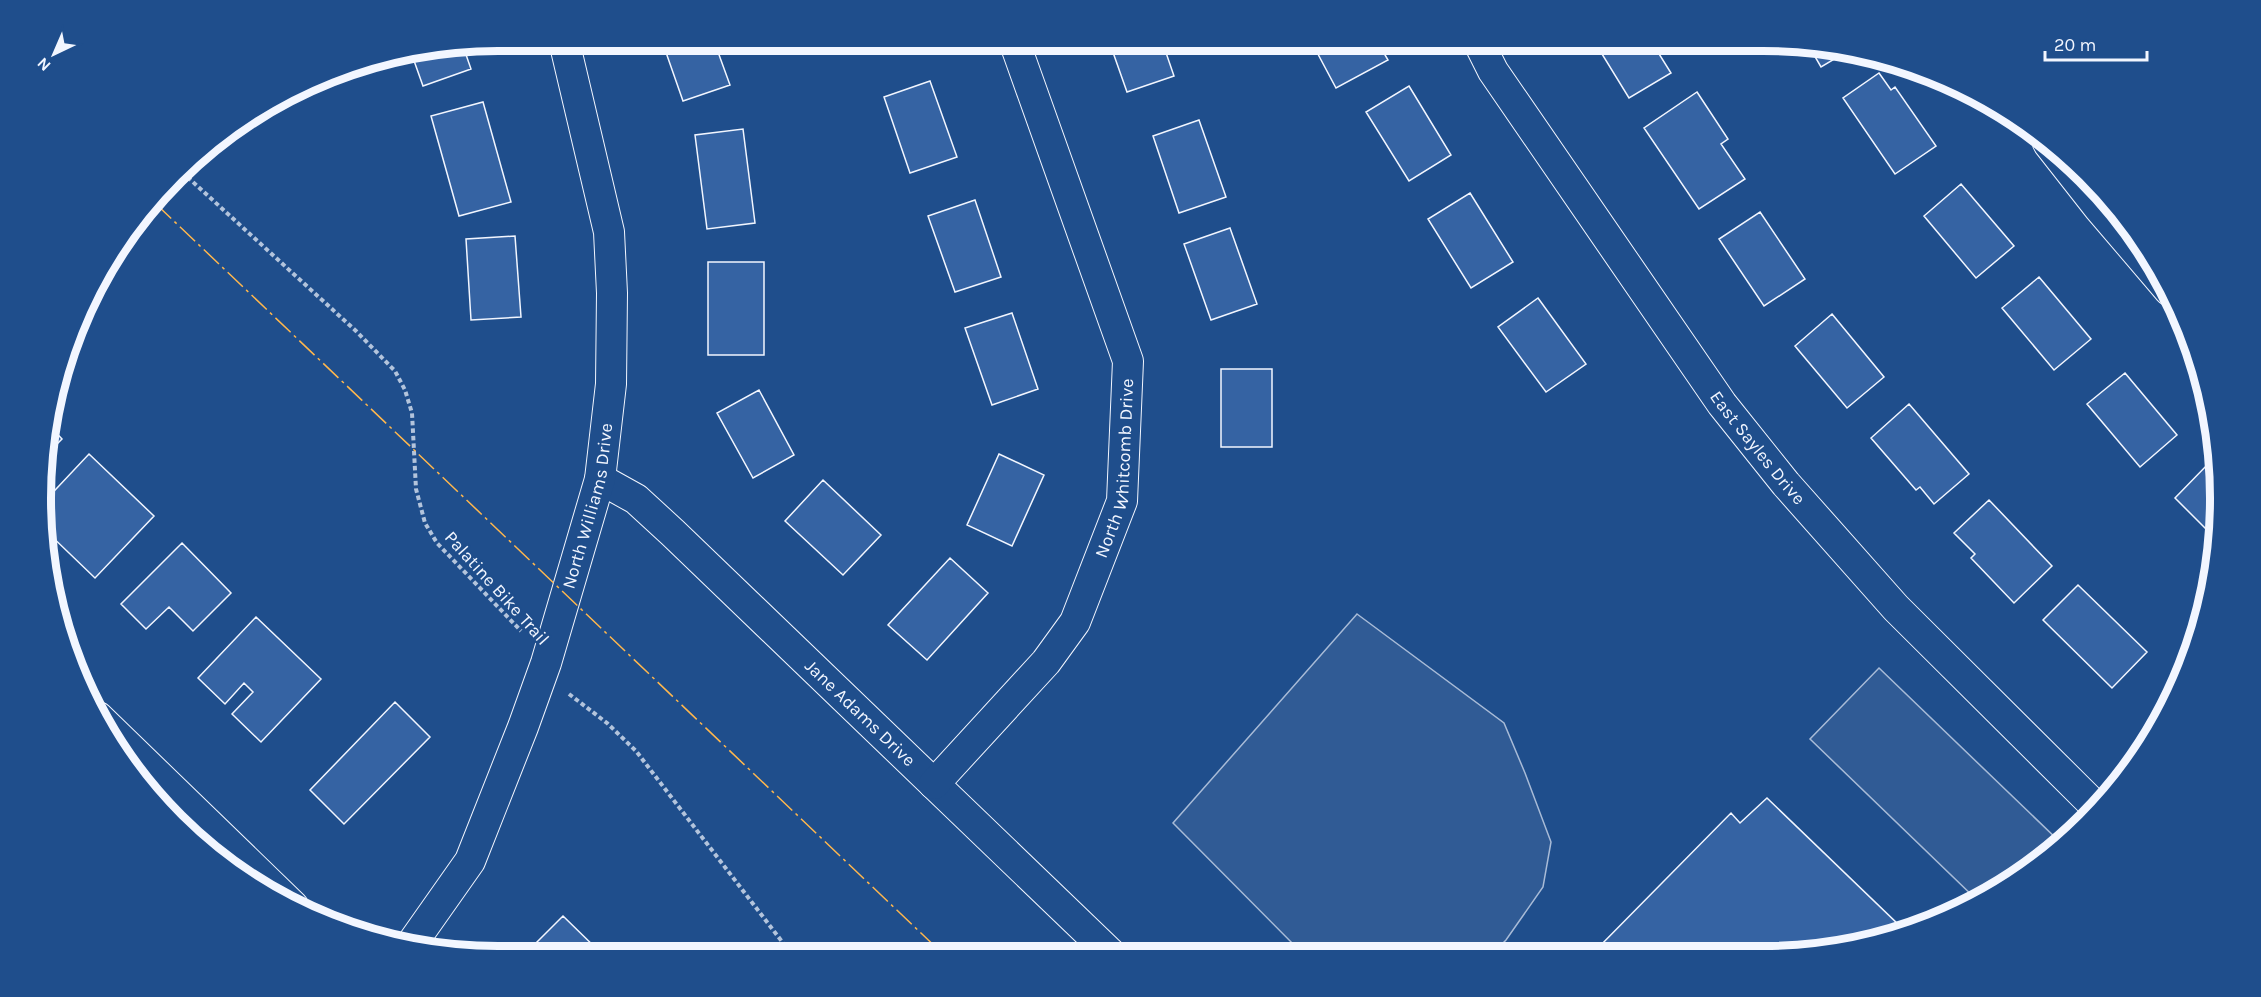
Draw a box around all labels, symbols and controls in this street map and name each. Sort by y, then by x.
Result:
north arrow [24,24,84,84]
scale bar [2045,24,2147,62]
text: 20 m [2054,34,2096,56]
text: N [33,54,55,75]
street label: North Whitcomb Drive [1090,378,1138,561]
street label: East Sayles Drive [1705,387,1810,509]
street label: North Williams Drive [557,422,617,591]
street label: Palatine Bike Trail [440,526,554,650]
street label: Jane Adams Drive [800,655,920,771]

